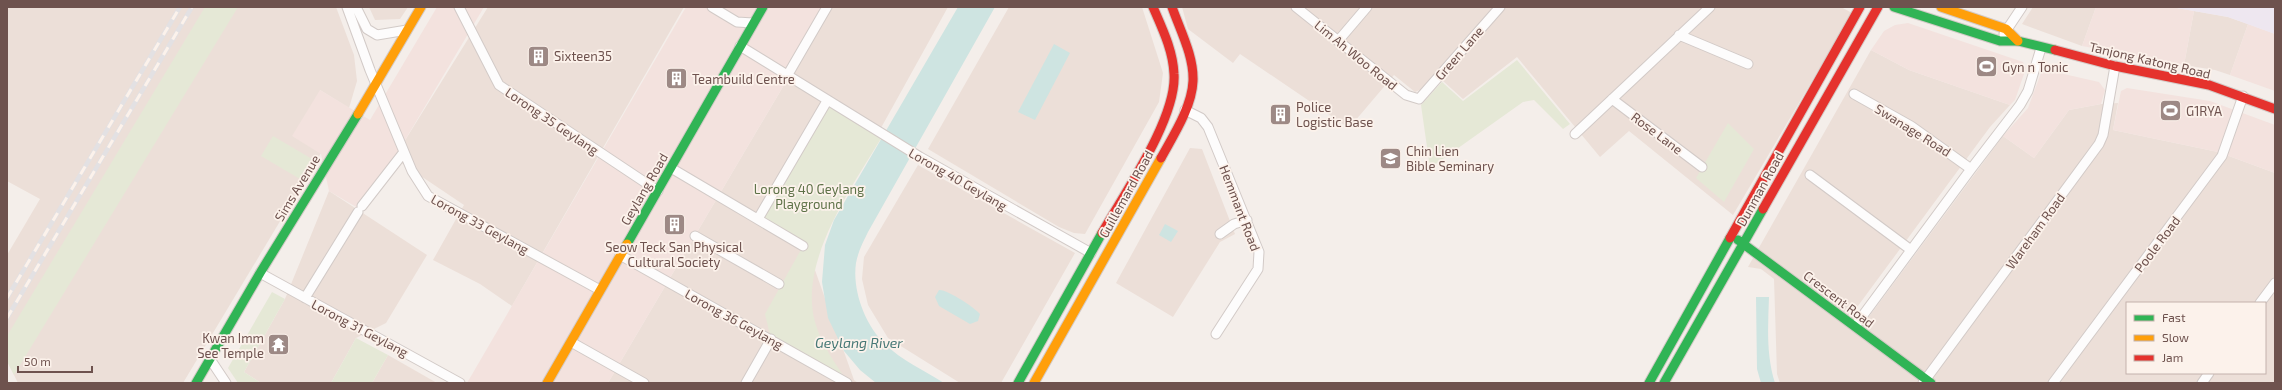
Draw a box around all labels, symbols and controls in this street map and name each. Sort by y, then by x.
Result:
street label: Lim Ah Woo Road [1311,17,1401,93]
street label: Green Lane [1431,23,1487,83]
street label: Tanjong Katong Road [2088,38,2212,82]
building icon: Sixteen35 [526,43,552,69]
place label: Sixteen35 [554,48,612,64]
sports icon: Gyn n Tonic [1973,54,1999,80]
place label: Gyn n Tonic [2002,59,2068,75]
building icon: Teambuild Centre [664,66,690,92]
place label: Teambuild Centre [692,71,795,87]
street label: Lorong 35 Geylang [502,84,602,158]
sports icon: G1RYA [2158,98,2184,124]
place label: Police Logistic Base [1296,99,1373,130]
street label: Swanage Road [1872,100,1954,160]
building icon: Police Logistic Base [1267,101,1293,127]
place label: G1RYA [2186,103,2222,119]
street label: Rose Lane [1628,108,1686,158]
place label: Chin Lien Bible Seminary [1406,143,1494,174]
street label: Lorong 40 Geylang [906,144,1010,214]
school or university icon: Chin Lien Bible Seminary [1377,145,1403,171]
street label: Guillemard Road [1095,148,1157,240]
street label: Dunman Road [1733,149,1787,229]
street label: Geylang Road [617,150,671,228]
street label: Sims Avenue [271,152,323,224]
street label: Hemmant Road [1216,163,1264,253]
park label: Lorong 40 Geylang Playground [754,181,864,212]
street label: Wareham Road [2002,190,2068,272]
street label: Lorong 33 Geylang [428,191,532,257]
building icon: Seow Teck San Physical Cultural Society [661,212,687,238]
street label: Poole Road [2131,213,2183,275]
place label: Seow Teck San Physical Cultural Society [605,239,743,270]
street label: Crescent Road [1800,267,1878,331]
street label: Lorong 36 Geylang [682,285,786,353]
street label: Lorong 31 Geylang [309,296,411,360]
legend [2126,302,2266,374]
text: Fast [2162,310,2186,324]
place label: Kwan Imm See Temple [197,330,264,361]
text: Slow [2162,330,2189,344]
temple icon: Kwan Imm See Temple [266,332,292,358]
water label: Geylang River [815,334,903,351]
scale bar [18,348,92,374]
text: Jam [2162,350,2183,364]
text: 50 m [24,354,51,368]

